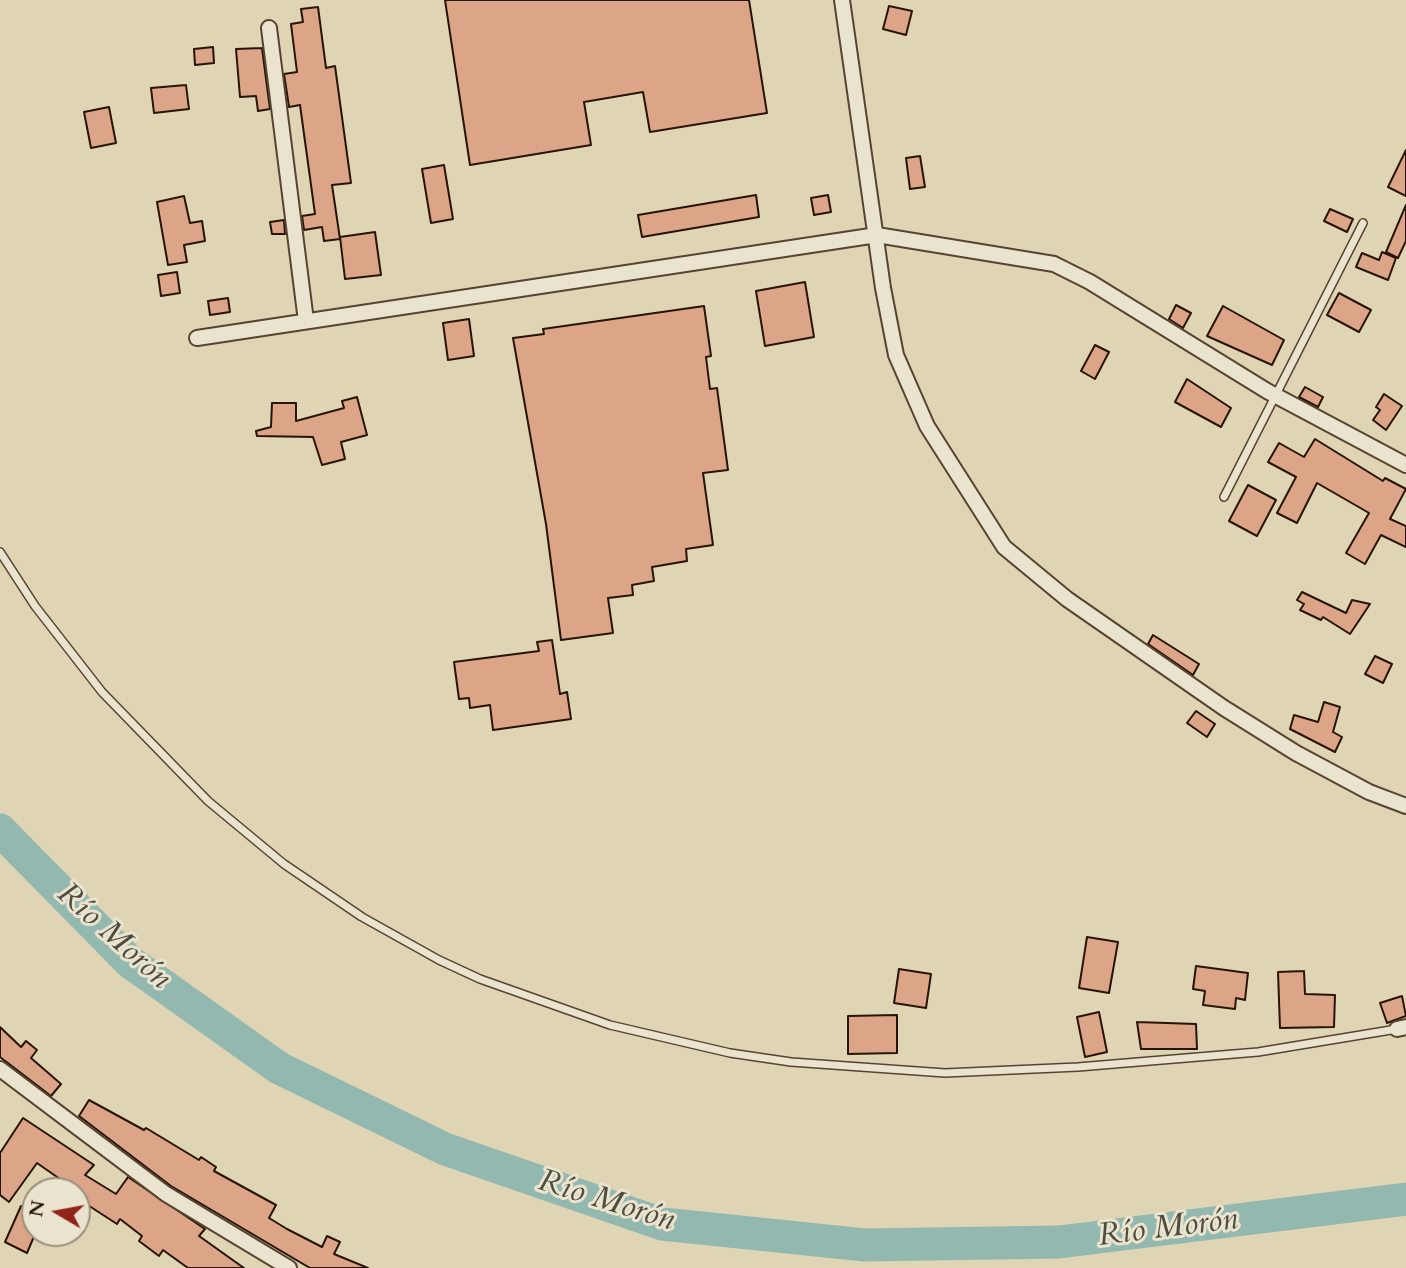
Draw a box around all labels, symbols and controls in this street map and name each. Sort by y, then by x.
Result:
water label: Río Morón [48,876,178,998]
water label: Río Morón [533,1163,679,1241]
north arrow [21,1177,91,1247]
text: N [23,1198,52,1219]
water label: Río Morón [1096,1201,1240,1257]

